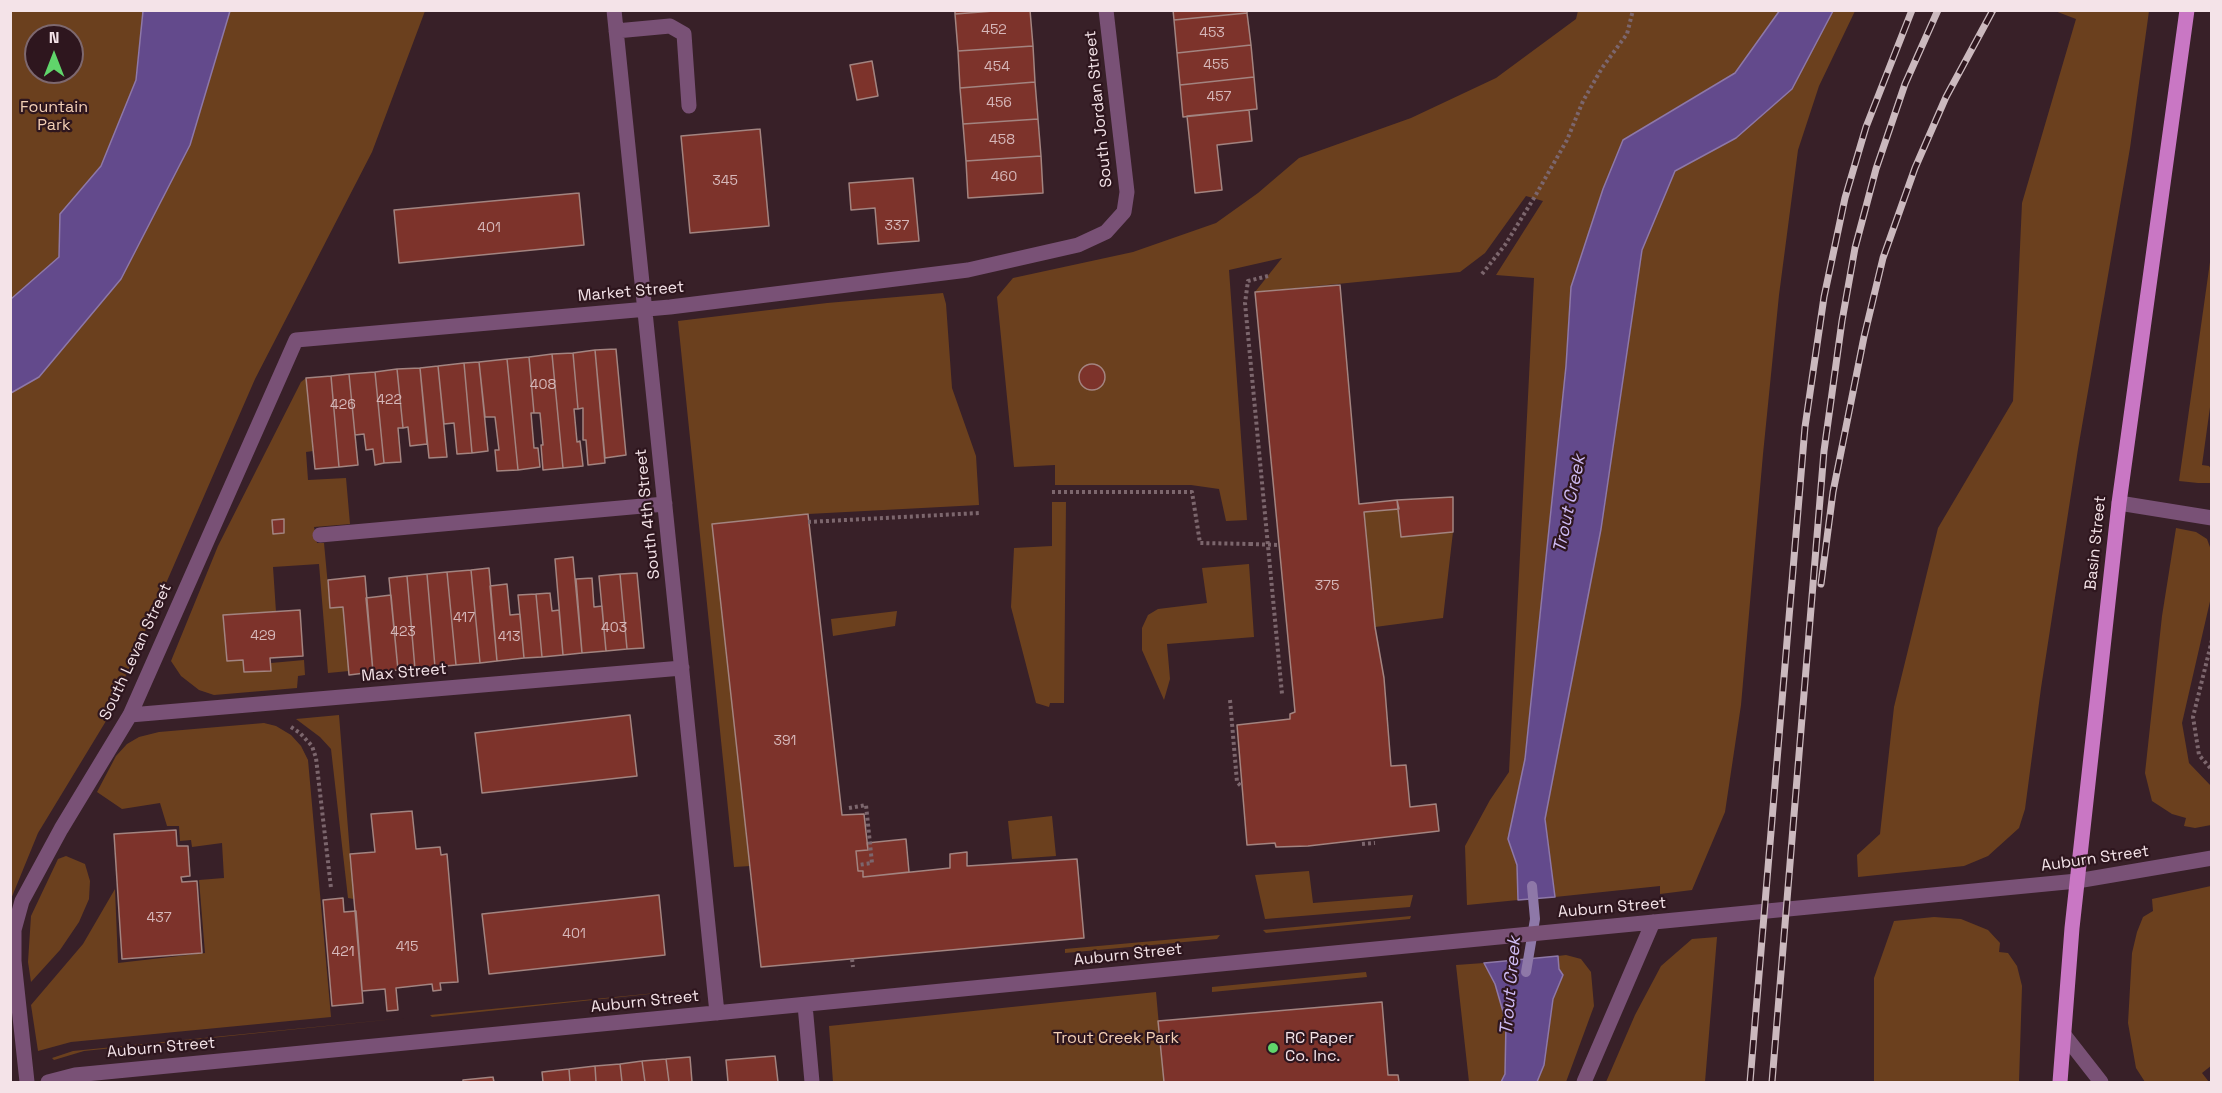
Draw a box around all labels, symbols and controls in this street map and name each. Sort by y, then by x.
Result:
house number: 452 [981,22,1007,38]
north arrow [24,24,84,84]
house number: 453 [1199,25,1225,41]
text: N [49,27,59,48]
street label: South Jordan Street [1081,30,1117,188]
house number: 455 [1203,57,1229,73]
house number: 454 [984,59,1010,75]
house number: 457 [1207,89,1231,105]
house number: 456 [986,95,1012,111]
park label: Fountain Park [20,98,88,136]
house number: 458 [989,132,1015,148]
house number: 460 [991,169,1017,185]
house number: 345 [712,173,738,189]
house number: 337 [885,218,909,234]
house number: 401 [477,220,501,236]
street label: Market Street [577,278,685,306]
house number: 408 [530,377,556,393]
house number: 422 [376,392,402,408]
house number: 426 [330,397,356,413]
street label: South 4th Street [632,448,664,580]
water label: Trout Creek [1549,453,1591,555]
street label: Basin Street [2081,495,2111,591]
house number: 375 [1315,578,1339,594]
street label: South Levan Street [96,580,176,724]
house number: 417 [453,610,475,626]
house number: 403 [601,620,627,636]
house number: 423 [390,624,416,640]
house number: 429 [250,628,276,644]
house number: 413 [498,629,520,645]
street label: Max Street [361,660,447,686]
house number: 391 [774,733,796,749]
street label: Auburn Street [2040,842,2150,876]
street label: Auburn Street [1557,894,1667,922]
house number: 437 [146,910,172,926]
house number: 401 [562,926,586,942]
water label: Trout Creek [1496,935,1526,1037]
house number: 415 [396,939,418,955]
street label: Auburn Street [1073,940,1183,970]
house number: 421 [331,944,355,960]
street label: Auburn Street [590,987,700,1017]
park label: Trout Creek Park [1053,1029,1179,1049]
place label: RC Paper Co. Inc. [1285,1029,1354,1067]
street label: Auburn Street [106,1034,216,1062]
marker: RC Paper Co. Inc. [1266,1041,1280,1055]

